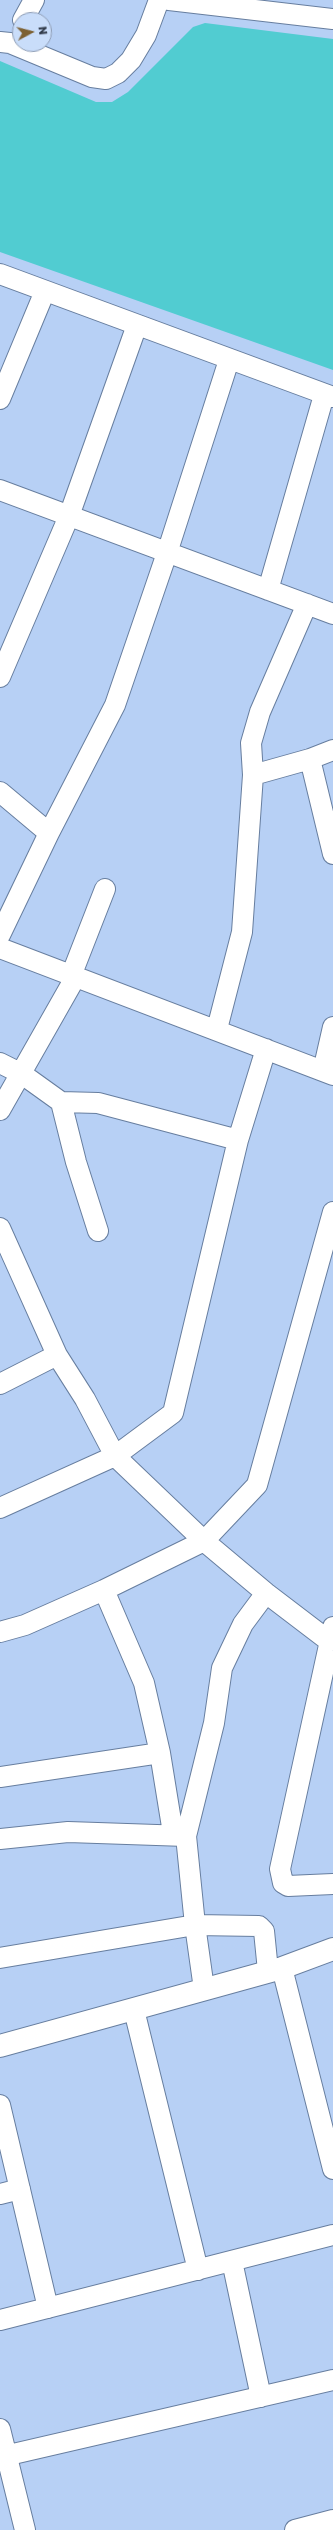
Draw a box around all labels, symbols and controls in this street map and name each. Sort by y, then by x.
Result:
north arrow [12,12,52,52]
text: N [36,26,50,36]

